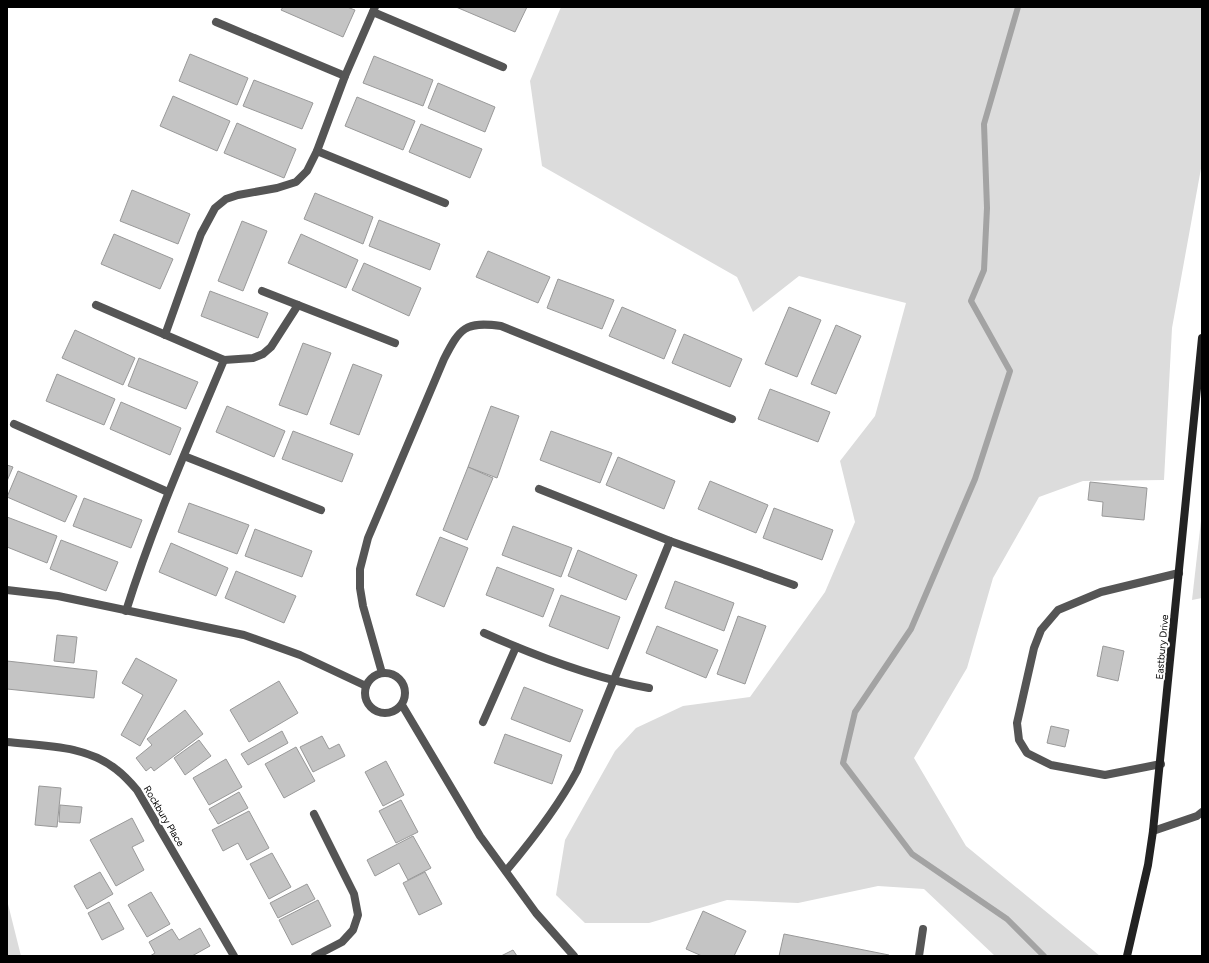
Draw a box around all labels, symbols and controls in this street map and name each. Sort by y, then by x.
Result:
street label: Eastbury Drive [1153,613,1171,680]
street label: Rockbury Place [141,783,188,849]

